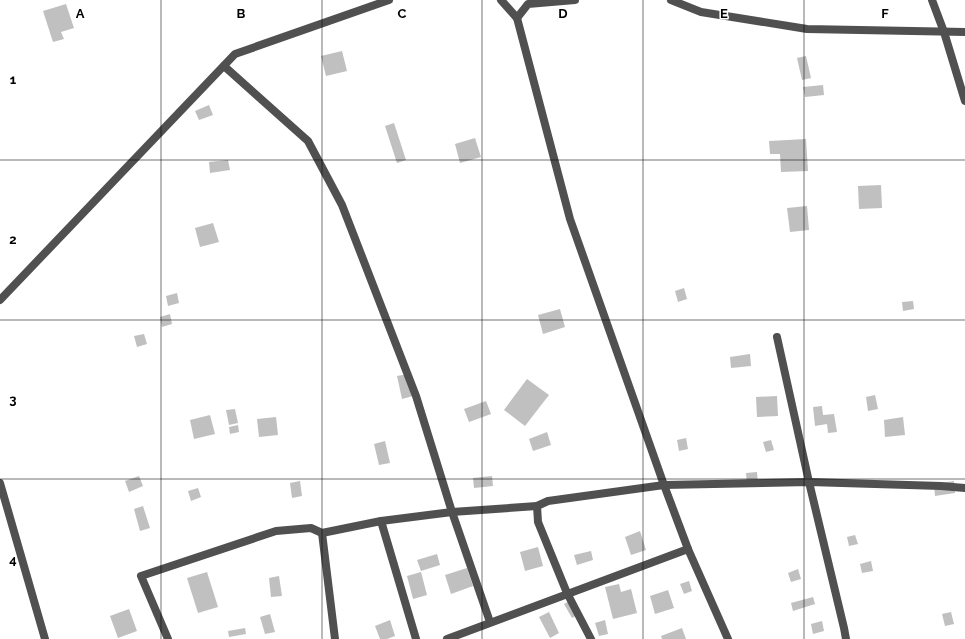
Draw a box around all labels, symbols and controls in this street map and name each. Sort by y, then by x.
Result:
text: A [76,6,85,21]
text: B [237,6,246,21]
text: C [398,6,407,21]
text: D [558,6,568,21]
text: E [720,6,728,21]
text: F [881,6,889,21]
text: 1 [10,72,17,87]
text: 2 [9,232,17,247]
text: 3 [9,392,17,407]
text: 4 [9,552,17,567]

